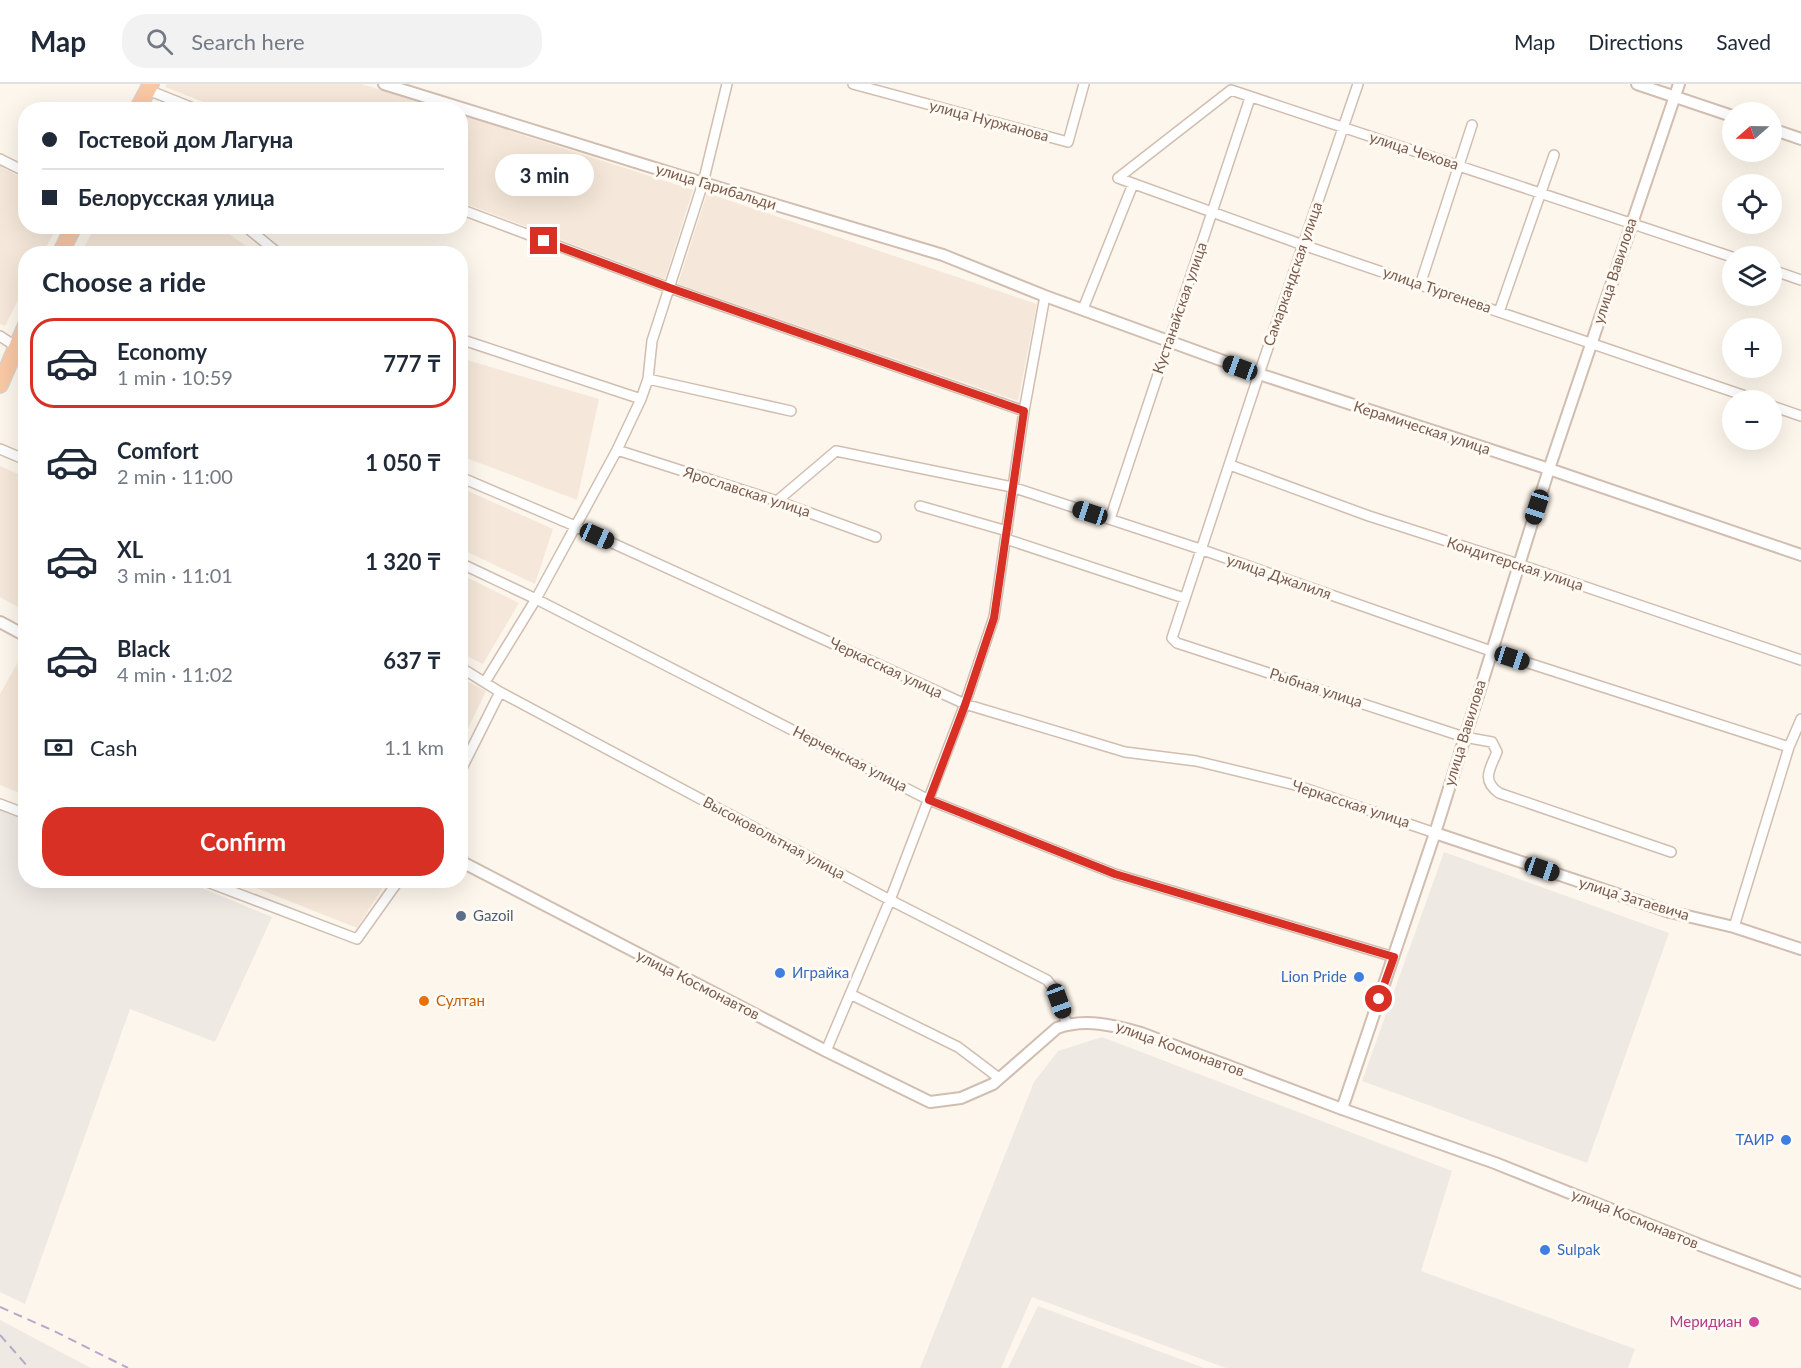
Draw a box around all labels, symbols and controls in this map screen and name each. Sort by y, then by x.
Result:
search box [122,14,542,68]
text: Map [30,24,86,58]
icon: search [143,25,176,58]
text: Search here [191,28,305,55]
text: Map [1514,29,1555,54]
text: Directions [1588,29,1683,54]
text: Saved [1716,29,1771,54]
street label: улица Нуржанова [927,95,1051,145]
north arrow [1722,102,1782,162]
map controls [1722,102,1782,450]
text: Гостевой дом Лагуна [78,126,293,153]
street label: улица Чехова [1367,127,1461,173]
callout: 3 min [494,154,594,196]
street label: улица Гарибальди [654,159,779,213]
text: 3 min [520,163,569,187]
button: locate [1722,174,1782,234]
text: Белорусская улица [78,184,275,211]
street label: Самаркандская улица [1259,199,1325,348]
street label: улица Вавилова [1588,216,1640,326]
route end [530,227,557,254]
street label: Кустанайская улица [1148,239,1210,376]
button: layers [1722,246,1782,306]
street label: улица Тургенева [1381,262,1494,316]
text: Choose a ride [42,265,206,298]
button: + [1722,318,1782,378]
icon: car [45,336,99,390]
text: Economy [117,338,207,365]
text: 777 ₸ [383,350,441,377]
car [1220,353,1260,383]
text: 1 min · 10:59 [117,365,233,389]
button: − [1722,390,1782,450]
street label: Керамическая улица [1352,396,1493,458]
icon: car [45,435,99,489]
text: Comfort [117,437,199,464]
text: 1 050 ₸ [365,449,441,476]
street label: Ярославская улица [681,462,813,520]
text: 2 min · 11:00 [117,464,233,488]
car [1523,487,1551,527]
car [1070,499,1110,527]
car [577,520,617,552]
street label: Кондитерская улица [1445,532,1586,594]
icon: car [45,534,99,588]
text: XL [117,536,143,563]
text: 1 320 ₸ [365,548,441,575]
street label: улица Джалиля [1225,550,1334,602]
text: 3 min · 11:01 [117,563,233,587]
icon: car [45,633,99,687]
street label: Черкасская улица [827,633,946,701]
text: Black [117,635,170,662]
car [1492,644,1532,672]
text: 637 ₸ [383,647,441,674]
text: 4 min · 11:02 [117,662,233,686]
street label: Рыбная улица [1268,664,1365,711]
street label: улица Вавилова [1439,677,1489,788]
street label: Нерченская улица [790,721,911,795]
icon: cash [42,731,75,764]
text: Cash [90,734,137,761]
text: 1.1 km [384,735,444,759]
street label: Черкасская улица [1290,776,1413,831]
street label: Высоковольтная улица [700,792,849,882]
button: Confirm [42,807,444,876]
car [1522,855,1562,883]
street label: улица Затаевича [1577,873,1692,923]
place label: Gazoil [473,906,514,924]
marker: Gazoil [454,909,468,923]
street label: улица Космонавтов [634,945,763,1023]
place label: Играйка [792,963,849,981]
marker: Играйка [773,966,787,980]
place label: Lion Pride [1281,967,1347,985]
marker: Lion Pride [1352,970,1366,984]
car [1044,981,1074,1021]
route start [1365,985,1392,1012]
place label: Султан [436,991,485,1009]
marker: Султан [417,994,431,1008]
street label: улица Космонавтов [1114,1016,1247,1080]
place label: ТАИР [1736,1130,1774,1148]
marker: ТАИР [1779,1133,1793,1147]
street label: улица Космонавтов [1569,1184,1702,1252]
place label: Sulpak [1557,1240,1601,1258]
marker: Sulpak [1538,1243,1552,1257]
place label: Меридиан [1670,1312,1742,1330]
marker: Меридиан [1747,1315,1761,1329]

